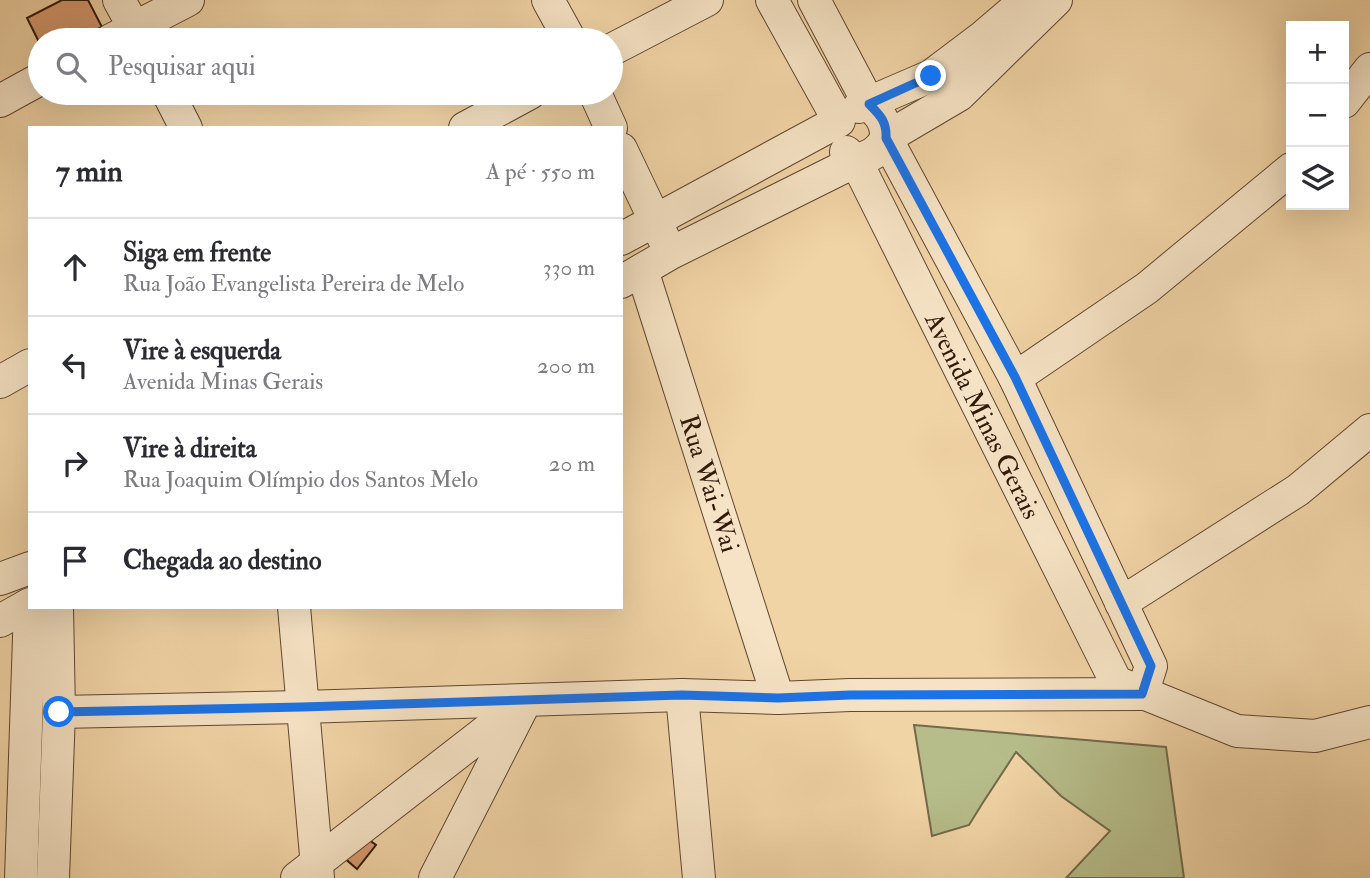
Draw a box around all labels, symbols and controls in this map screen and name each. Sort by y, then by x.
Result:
map controls [1286,21,1349,210]
button: + [1286,21,1349,84]
search box [28,28,623,105]
icon: search [52,48,90,86]
text: Pesquisar aqui [108,51,256,83]
route end [915,60,946,91]
button: − [1286,84,1349,147]
button: layers [1286,147,1349,210]
text: 7 min [56,153,123,190]
text: A pé · 550 m [486,157,595,186]
text: Siga em frente [123,237,271,269]
icon: ahead [56,248,94,286]
text: 330 m [543,253,595,282]
text: Rua João Evangelista Pereira de Melo [123,269,464,298]
street label: Avenida Minas Gerais [917,307,1047,525]
text: Vire à esquerda [123,335,281,367]
icon: left [56,346,94,384]
text: 200 m [537,351,595,380]
text: Avenida Minas Gerais [123,367,323,396]
street label: Rua Wai-Wai [672,411,746,557]
text: Vire à direita [123,433,256,465]
icon: right [56,444,94,482]
text: 20 m [549,449,595,478]
text: Rua Joaquim Olímpio dos Santos Melo [123,465,478,494]
icon: arrive [56,542,94,580]
text: Chegada ao destino [123,545,321,577]
route start [43,696,74,727]

